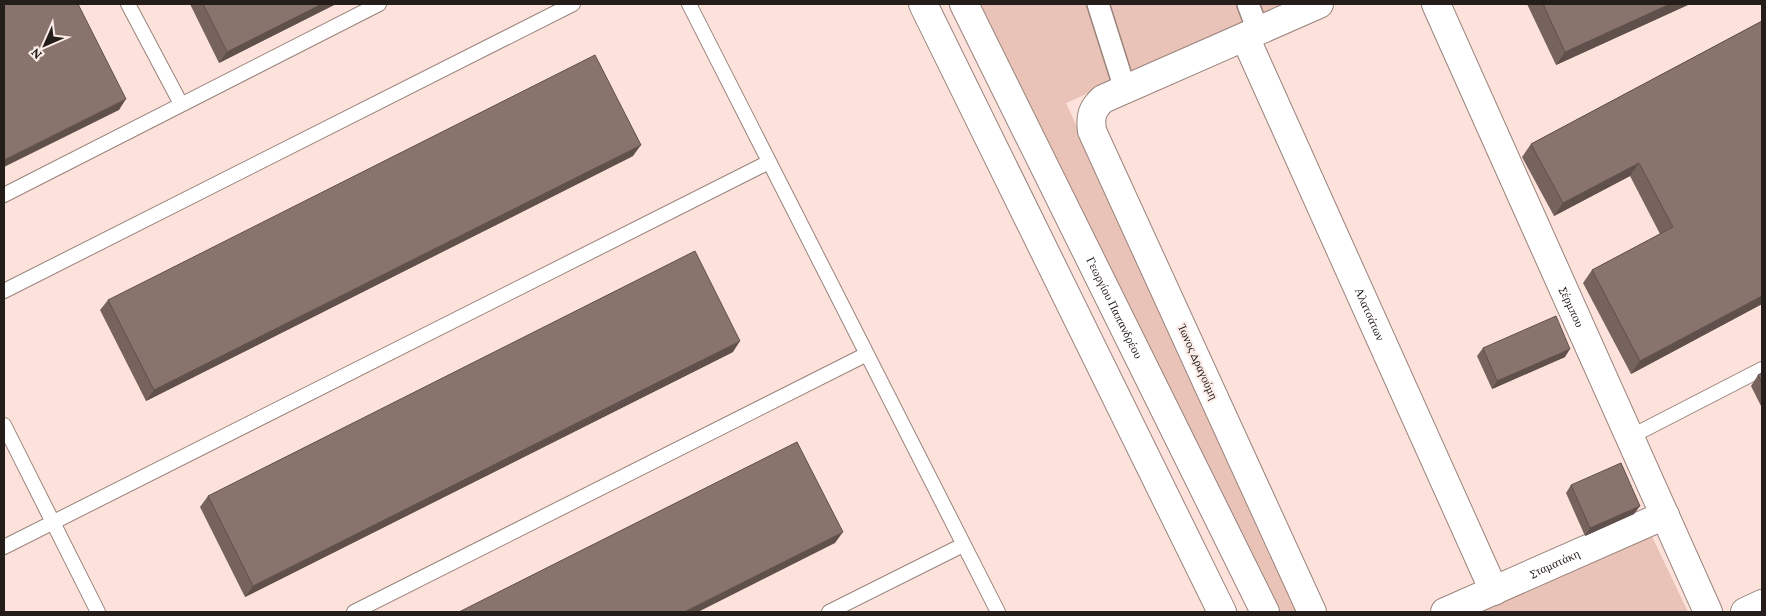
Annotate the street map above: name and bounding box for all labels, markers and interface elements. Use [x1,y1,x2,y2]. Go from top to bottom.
north arrow [20,20,70,70]
text: N [26,45,45,63]
street label: Γεωργίου Παπανδρέου [1083,255,1145,361]
street label: Σέρμπου [1556,285,1587,329]
street label: Αλατσάτων [1352,286,1388,343]
street label: Ίωνος Δραγούμη [1175,321,1221,402]
street label: Σταματάκη [1528,546,1582,581]

